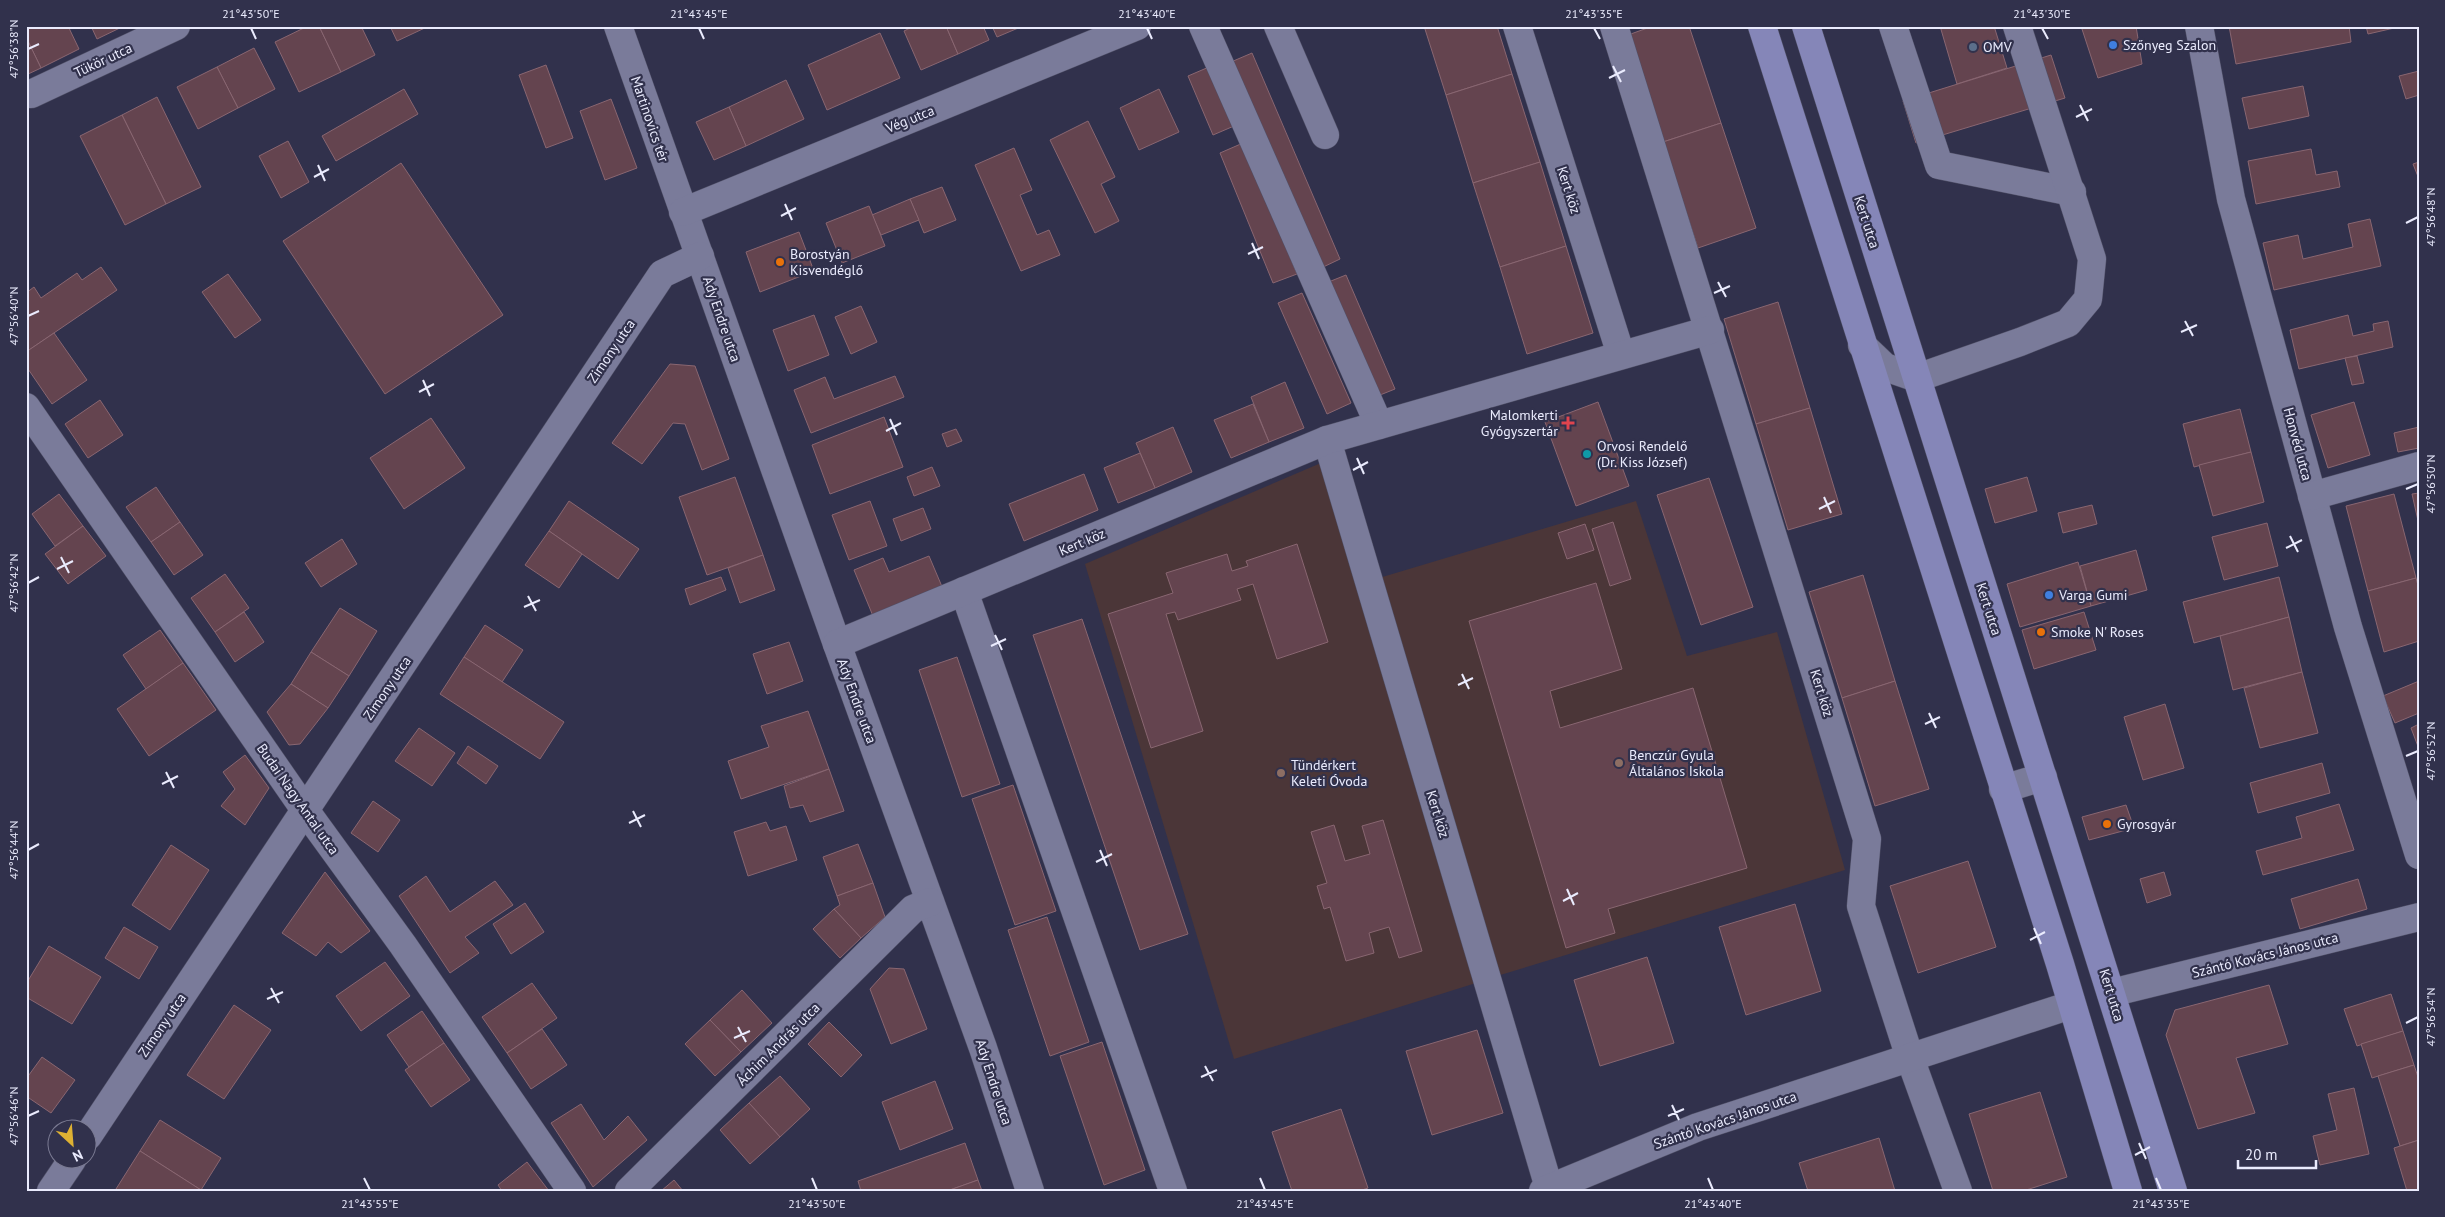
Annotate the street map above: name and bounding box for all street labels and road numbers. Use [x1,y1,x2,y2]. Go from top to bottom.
street label: Tükör utca [71,39,135,81]
street label: Martinovics tér [627,74,673,165]
street label: Vég utca [882,101,937,137]
street label: Kert köz [1553,164,1585,216]
street label: Kert utca [1850,194,1884,251]
street label: Ady Endre utca [699,274,745,364]
street label: Zimony utca [583,316,639,386]
street label: Honvéd utca [2280,405,2316,483]
street label: Kert köz [1056,524,1108,560]
street label: Kert utca [1972,581,2006,638]
street label: Zimony utca [359,653,415,723]
street label: Ady Endre utca [833,656,881,746]
street label: Kert köz [1806,667,1838,719]
street label: Budai Nagy Antal utca [253,740,343,858]
street label: Kert köz [1422,788,1454,840]
street label: Szántó Kovács János utca [2190,928,2340,982]
street label: Kert utca [2095,967,2129,1024]
street label: Zimony utca [134,990,190,1060]
street label: Áchim András utca [733,999,823,1089]
street label: Ady Endre utca [972,1037,1016,1127]
street label: Szántó Kovács János utca [1651,1087,1799,1153]

